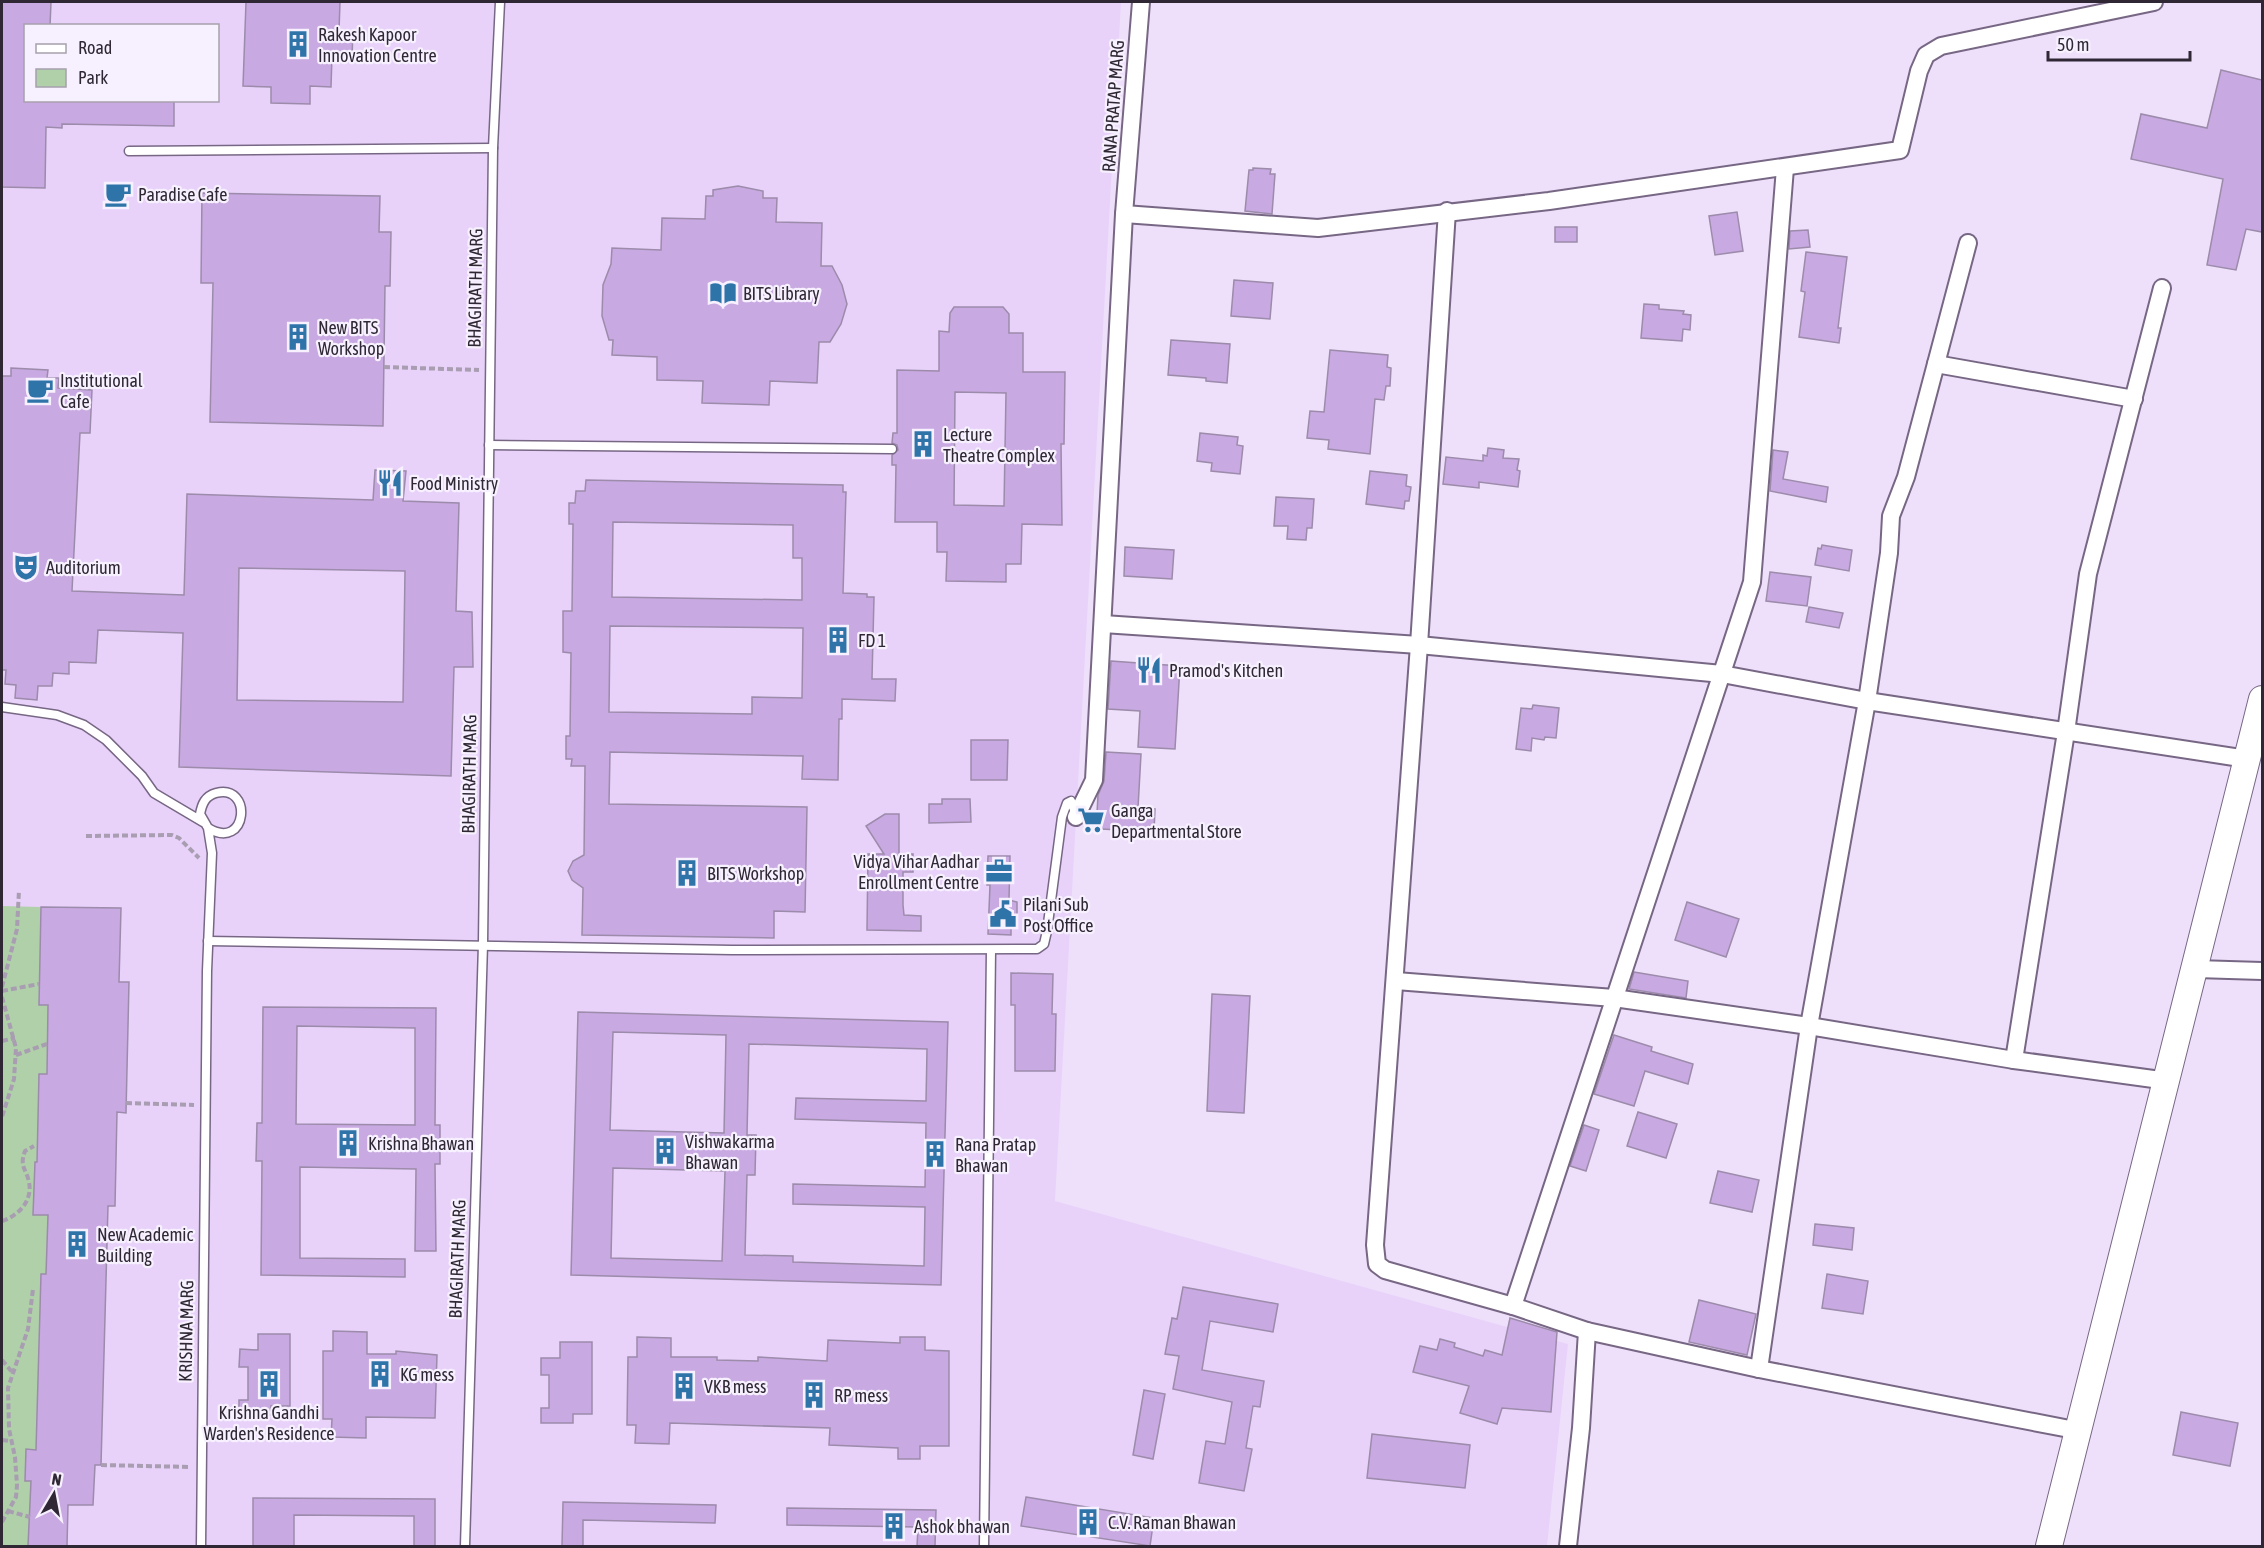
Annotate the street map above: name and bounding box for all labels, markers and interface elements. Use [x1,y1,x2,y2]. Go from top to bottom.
legend [24,24,219,102]
place label: Rakesh Kapoor Innovation Centre [318,24,437,66]
scale bar [2048,24,2190,62]
building icon: Rakesh Kapoor Innovation Centre [283,29,313,59]
text: 50 m [2057,34,2089,55]
text: Road [78,37,112,58]
street label: RANA PRATAP MARG [1098,39,1128,173]
text: Park [78,67,108,88]
cafe icon: Paradise Cafe [103,179,133,209]
place label: Paradise Cafe [138,184,227,205]
street label: BHAGIRATH MARG [463,228,487,348]
library icon: BITS Library [708,278,738,308]
place label: BITS Library [743,283,820,304]
place label: New BITS Workshop [318,317,384,359]
building icon: New BITS Workshop [283,322,313,352]
place label: Institutional Cafe [60,370,143,412]
cafe icon: Institutional Cafe [25,375,55,405]
place label: Lecture Theatre Complex [943,424,1055,466]
building icon: Lecture Theatre Complex [908,429,938,459]
restaurant icon: Food Ministry [375,468,405,498]
place label: Food Ministry [410,473,498,494]
theatre icon: Auditorium [11,552,41,582]
place label: Auditorium [46,557,121,578]
building icon: FD 1 [823,625,853,655]
place label: FD 1 [858,630,886,651]
restaurant icon: Pramod's Kitchen [1134,655,1164,685]
place label: Pramod's Kitchen [1169,660,1283,681]
street label: BHAGIRATH MARG [457,714,481,834]
place label: Ganga Departmental Store [1111,800,1242,842]
supermarket icon: Ganga Departmental Store [1076,805,1106,835]
place label: Vidya Vihar Aadhar Enrollment Centre [853,851,980,893]
office icon: Vidya Vihar Aadhar Enrollment Centre [984,856,1014,886]
building icon: BITS Workshop [672,858,702,888]
place label: BITS Workshop [707,863,804,884]
place label: Pilani Sub Post Office [1023,894,1093,936]
public building icon: Pilani Sub Post Office [988,899,1018,929]
building icon: Krishna Bhawan [333,1128,363,1158]
place label: Vishwakarma Bhawan [685,1131,775,1173]
place label: Krishna Bhawan [368,1133,474,1154]
place label: Rana Pratap Bhawan [955,1134,1036,1176]
building icon: Vishwakarma Bhawan [650,1136,680,1166]
building icon: Rana Pratap Bhawan [920,1139,950,1169]
street label: BHAGIRATH MARG [444,1199,470,1319]
place label: New Academic Building [97,1224,193,1266]
building icon: New Academic Building [62,1229,92,1259]
street label: KRISHNA MARG [175,1280,197,1382]
building icon: KG mess [365,1359,395,1389]
place label: KG mess [400,1364,454,1385]
building icon: Krishna Gandhi Warden's Residence [254,1369,284,1399]
building icon: VKB mess [669,1371,699,1401]
place label: VKB mess [704,1376,766,1397]
building icon: RP mess [799,1380,829,1410]
place label: RP mess [834,1385,888,1406]
place label: Krishna Gandhi Warden's Residence [204,1402,334,1444]
north arrow [24,1464,84,1524]
text: N [50,1470,63,1489]
building icon: C.V. Raman Bhawan [1073,1507,1103,1537]
building icon: Ashok bhawan [879,1511,909,1541]
place label: C.V. Raman Bhawan [1108,1512,1236,1533]
place label: Ashok bhawan [914,1516,1010,1537]

